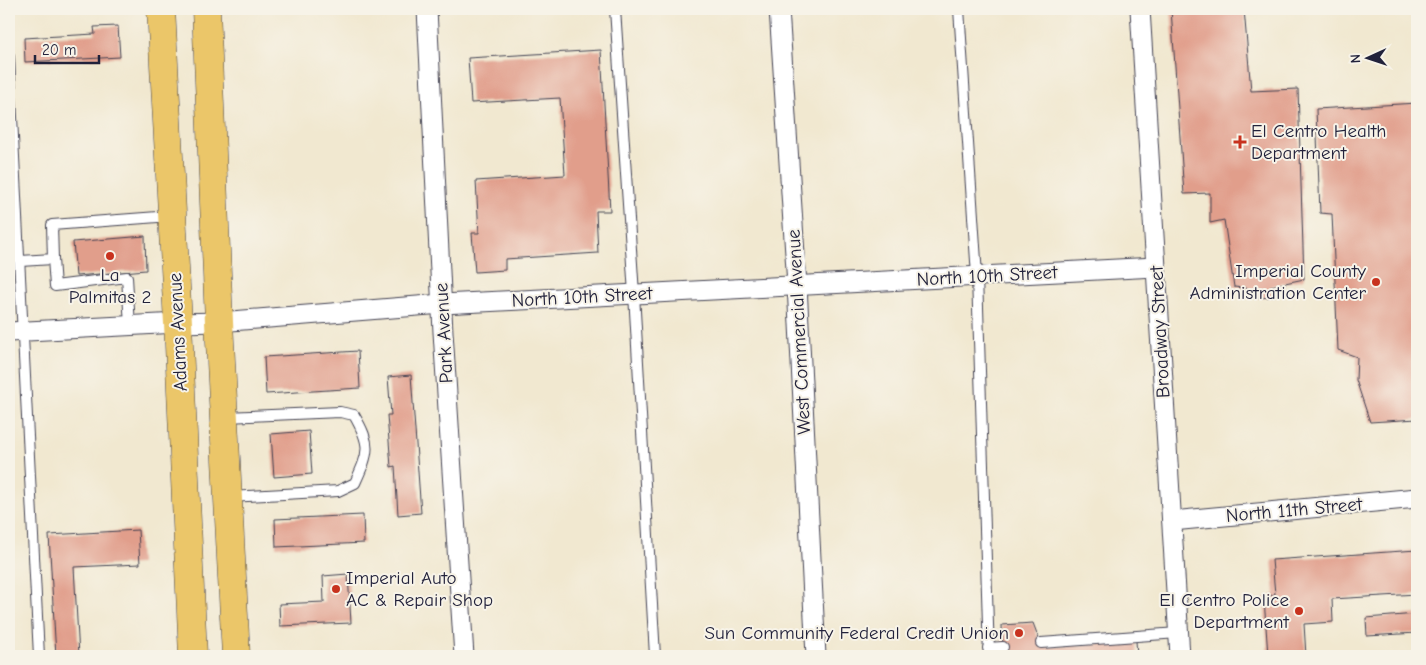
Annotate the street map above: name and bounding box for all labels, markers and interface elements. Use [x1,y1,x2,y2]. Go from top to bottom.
scale bar [35,32,99,64]
north arrow [1344,32,1394,82]
text: 20 m [42,41,76,59]
text: N [1347,54,1364,64]
place label: El Centro Health Department [1251,120,1387,164]
marker: El Centro Health Department [1233,135,1247,149]
street label: West Commercial Avenue [783,229,815,435]
marker: La Palmitas 2 [104,250,116,262]
place label: Imperial County Administration Center [1189,260,1367,304]
street label: North 10th Street [916,261,1058,291]
place label: La Palmitas 2 [69,264,151,308]
street label: Broadway Street [1146,265,1174,399]
street label: Adams Avenue [164,272,192,392]
marker: Imperial County Administration Center [1370,276,1382,288]
street label: Park Avenue [430,282,458,384]
street label: North 10th Street [511,282,653,312]
street label: North 11th Street [1225,493,1364,527]
place label: Imperial Auto AC & Repair Shop [346,567,493,611]
marker: Imperial Auto AC & Repair Shop [330,583,342,595]
place label: El Centro Police Department [1159,589,1290,633]
marker: El Centro Police Department [1293,605,1305,617]
place label: Sun Community Federal Credit Union [704,622,1009,644]
marker: Sun Community Federal Credit Union [1013,627,1025,639]

